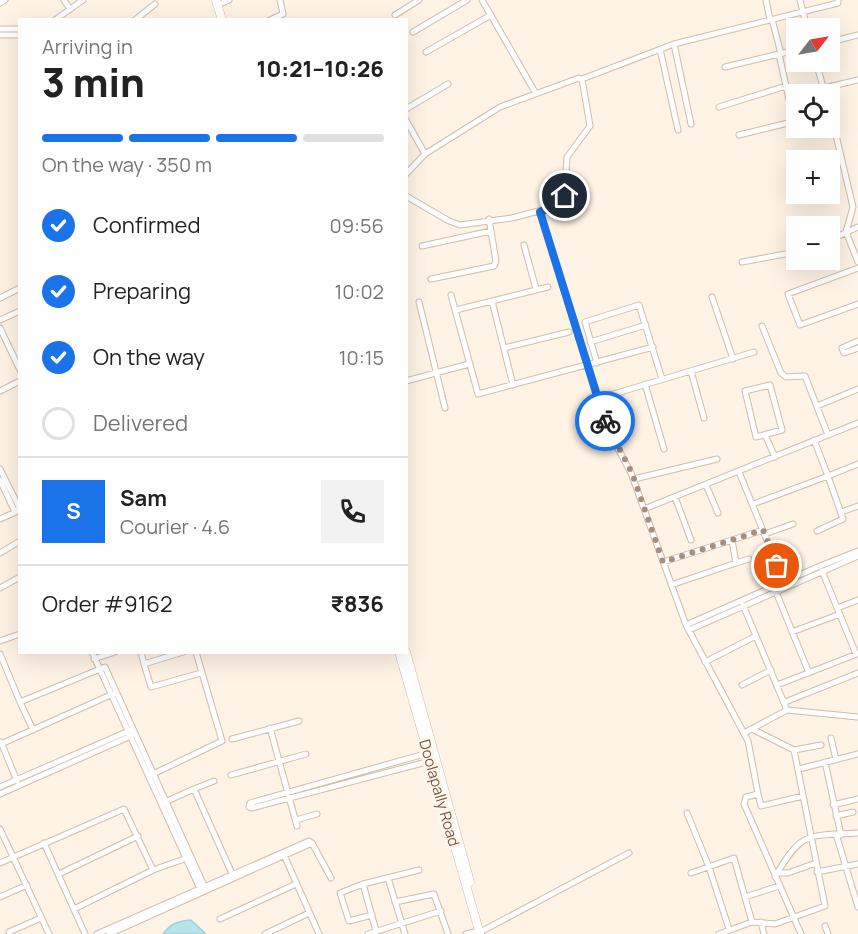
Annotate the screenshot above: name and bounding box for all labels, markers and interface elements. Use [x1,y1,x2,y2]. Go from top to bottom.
north arrow [786,18,840,72]
map controls [786,18,840,270]
text: Arriving in [42,33,133,60]
text: 10:21–10:26 [257,54,384,84]
text: 3 min [42,55,145,109]
button: locate [786,84,840,138]
button: + [786,150,840,204]
text: On the way · 350 m [42,151,212,178]
pin [539,170,590,221]
icon: home [548,179,581,212]
icon: check [42,209,75,242]
text: Confirmed [93,210,201,240]
text: 09:56 [329,212,384,239]
button: − [786,216,840,270]
icon: check [42,275,75,308]
text: Preparing [93,276,191,306]
text: 10:02 [334,278,384,305]
icon: check [42,341,75,374]
text: On the way [93,342,205,372]
text: 10:15 [339,344,384,371]
courier [575,391,635,451]
icon: bike [589,405,622,438]
text: Delivered [93,408,188,438]
button: phone [321,480,384,543]
text: Sam [120,483,167,513]
text: S [66,496,81,526]
text: Courier · 4.6 [120,513,230,540]
pin [751,540,802,591]
icon: bag [760,549,793,582]
text: Order #9162 [42,589,173,619]
text: ₹836 [330,589,384,619]
street label: Doolapally Road [414,737,465,849]

